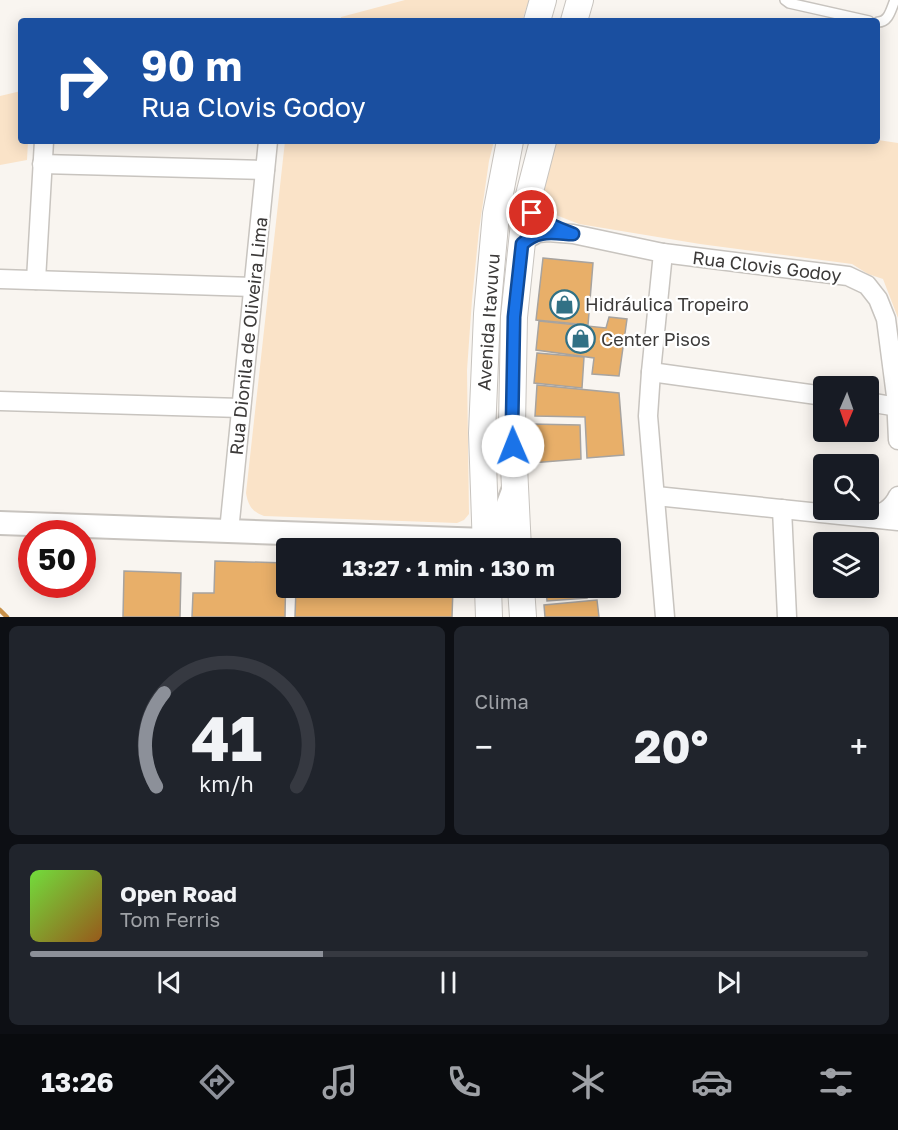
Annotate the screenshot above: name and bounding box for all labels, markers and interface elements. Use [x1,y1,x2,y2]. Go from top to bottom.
text: 90 m [141,40,242,90]
icon: right [42,42,120,120]
text: Rua Clovis Godoy [141,91,366,123]
pin [506,187,557,238]
icon: arrive [515,196,548,229]
street label: Rua Dionila de Oliveira Lima [225,216,271,456]
street label: Rua Clovis Godoy [691,246,843,286]
street label: Avenida Itavuvu [472,253,504,391]
shop icon: Hidráulica Tropeiro [548,288,580,320]
place label: Hidráulica Tropeiro [585,293,749,315]
shop icon: Center Pisos [564,323,596,355]
place label: Center Pisos [601,328,710,350]
north arrow [813,376,879,442]
map controls [813,376,879,598]
position arrow [481,414,545,478]
button: search [813,454,879,520]
speed limit sign: 50 [18,520,96,598]
button: layers [813,532,879,598]
text: 13:27 · 1 min · 130 m [342,554,555,581]
text: Clima [475,689,529,713]
text: 41 [191,700,262,775]
text: 20° [634,719,708,773]
text: − [475,727,493,766]
text: + [850,727,868,766]
text: km/h [199,772,254,798]
text: Open Road [120,880,237,907]
text: Tom Ferris [120,907,220,931]
icon: previous [153,966,186,999]
icon: pause [432,966,465,999]
icon: next [712,966,745,999]
icon: directions [196,1061,238,1103]
icon: music [319,1061,361,1103]
icon: phone [443,1061,485,1103]
icon: climate [567,1061,609,1103]
icon: car [691,1061,733,1103]
icon: filters [815,1061,857,1103]
text: 13:26 [41,1066,114,1098]

